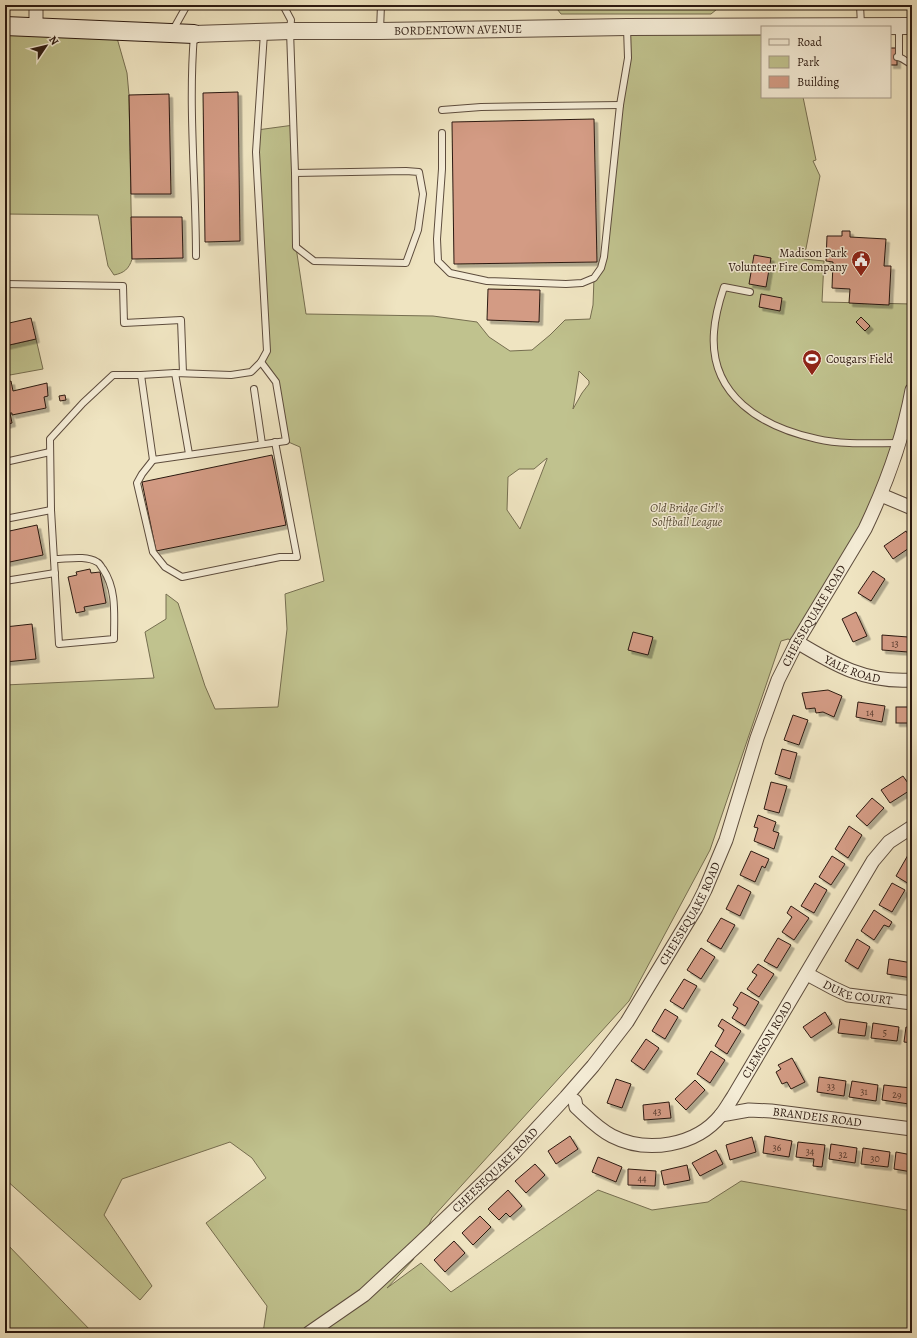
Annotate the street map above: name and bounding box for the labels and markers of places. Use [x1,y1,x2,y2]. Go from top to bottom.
place label: Madison Park Volunteer Fire Company [728,245,848,275]
public building icon: Madison Park Volunteer Fire Company [850,249,872,277]
sports icon: Cougars Field [801,348,823,376]
place label: Cougars Field [826,351,894,367]

